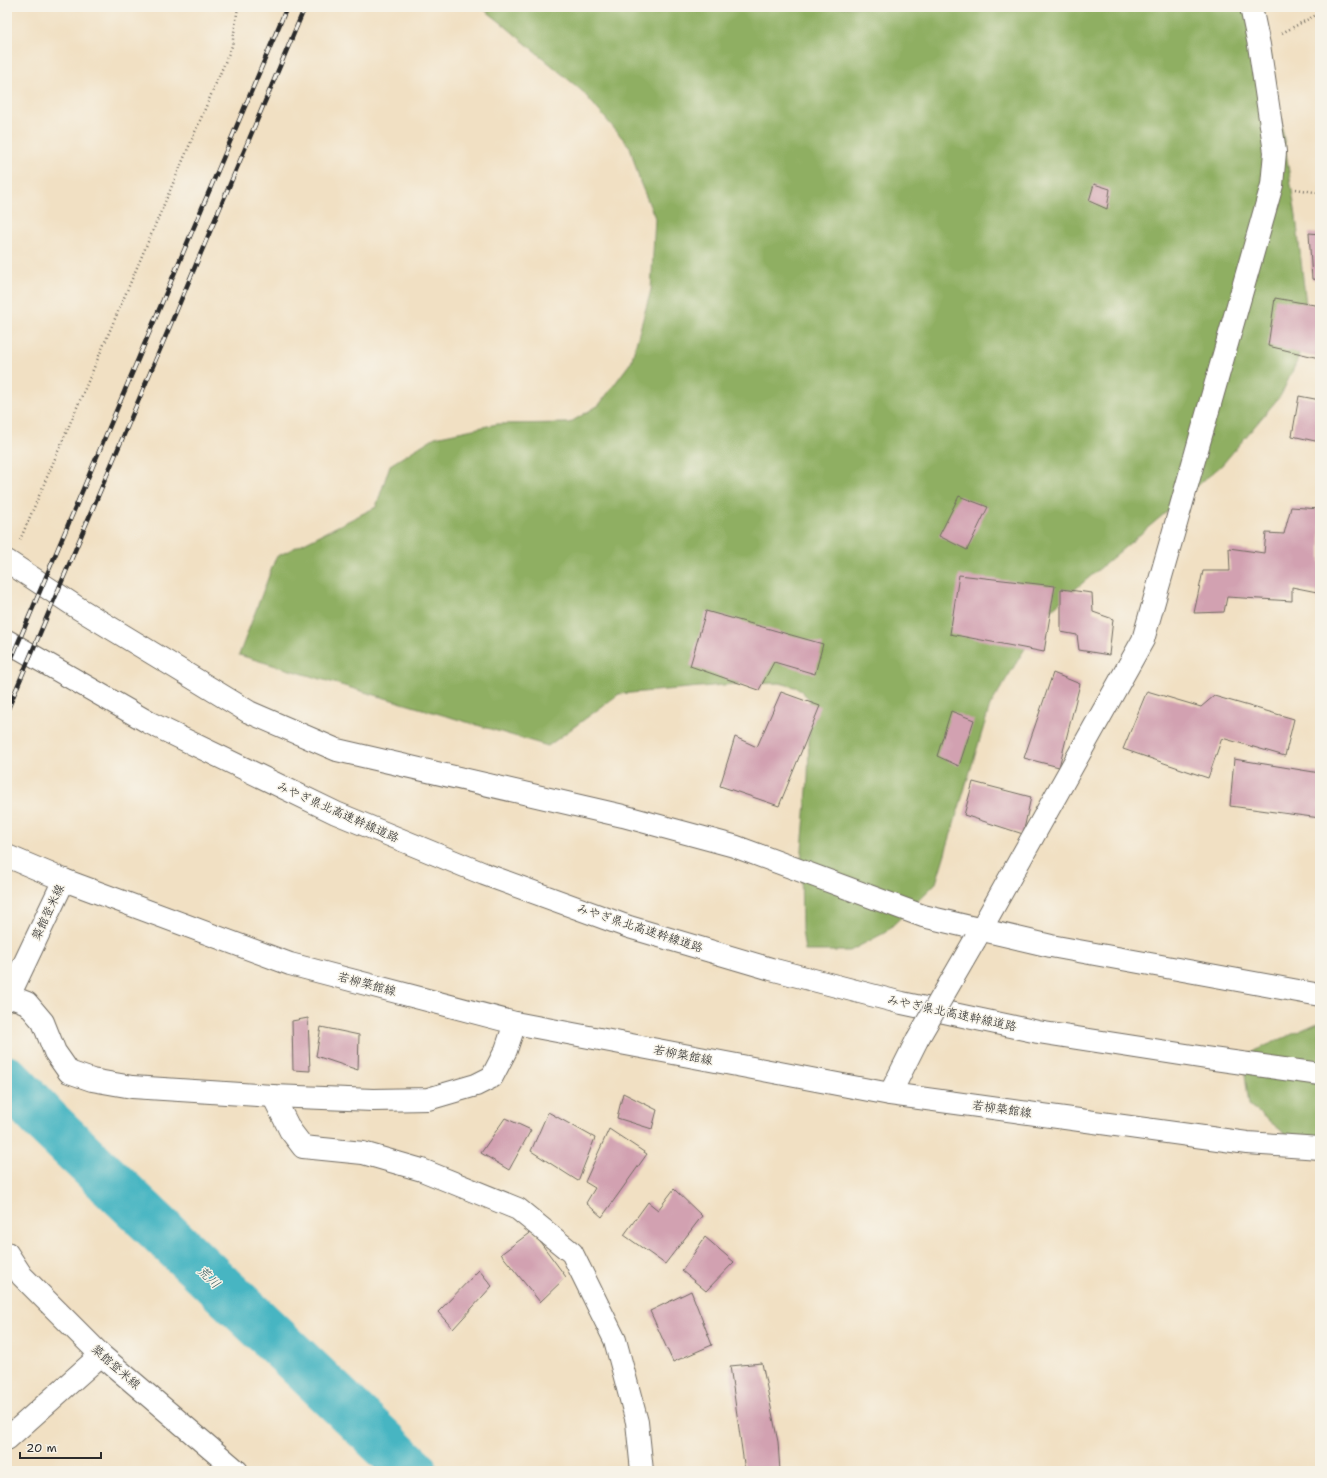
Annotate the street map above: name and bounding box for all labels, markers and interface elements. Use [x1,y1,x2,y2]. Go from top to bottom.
street label: みやぎ県北高速幹線道路 [274,778,402,846]
street label: 築館登米線 [28,881,68,943]
street label: みやぎ県北高速幹線道路 [575,900,705,956]
street label: 若柳築館線 [336,969,398,999]
street label: みやぎ県北高速幹線道路 [886,991,1018,1035]
street label: 若柳築館線 [652,1041,714,1069]
street label: 若柳築館線 [971,1097,1033,1121]
water label: 荒川 [194,1262,224,1292]
street label: 築館登米線 [88,1341,144,1393]
scale bar [20,1434,101,1460]
text: 20 m [26,1440,57,1456]

